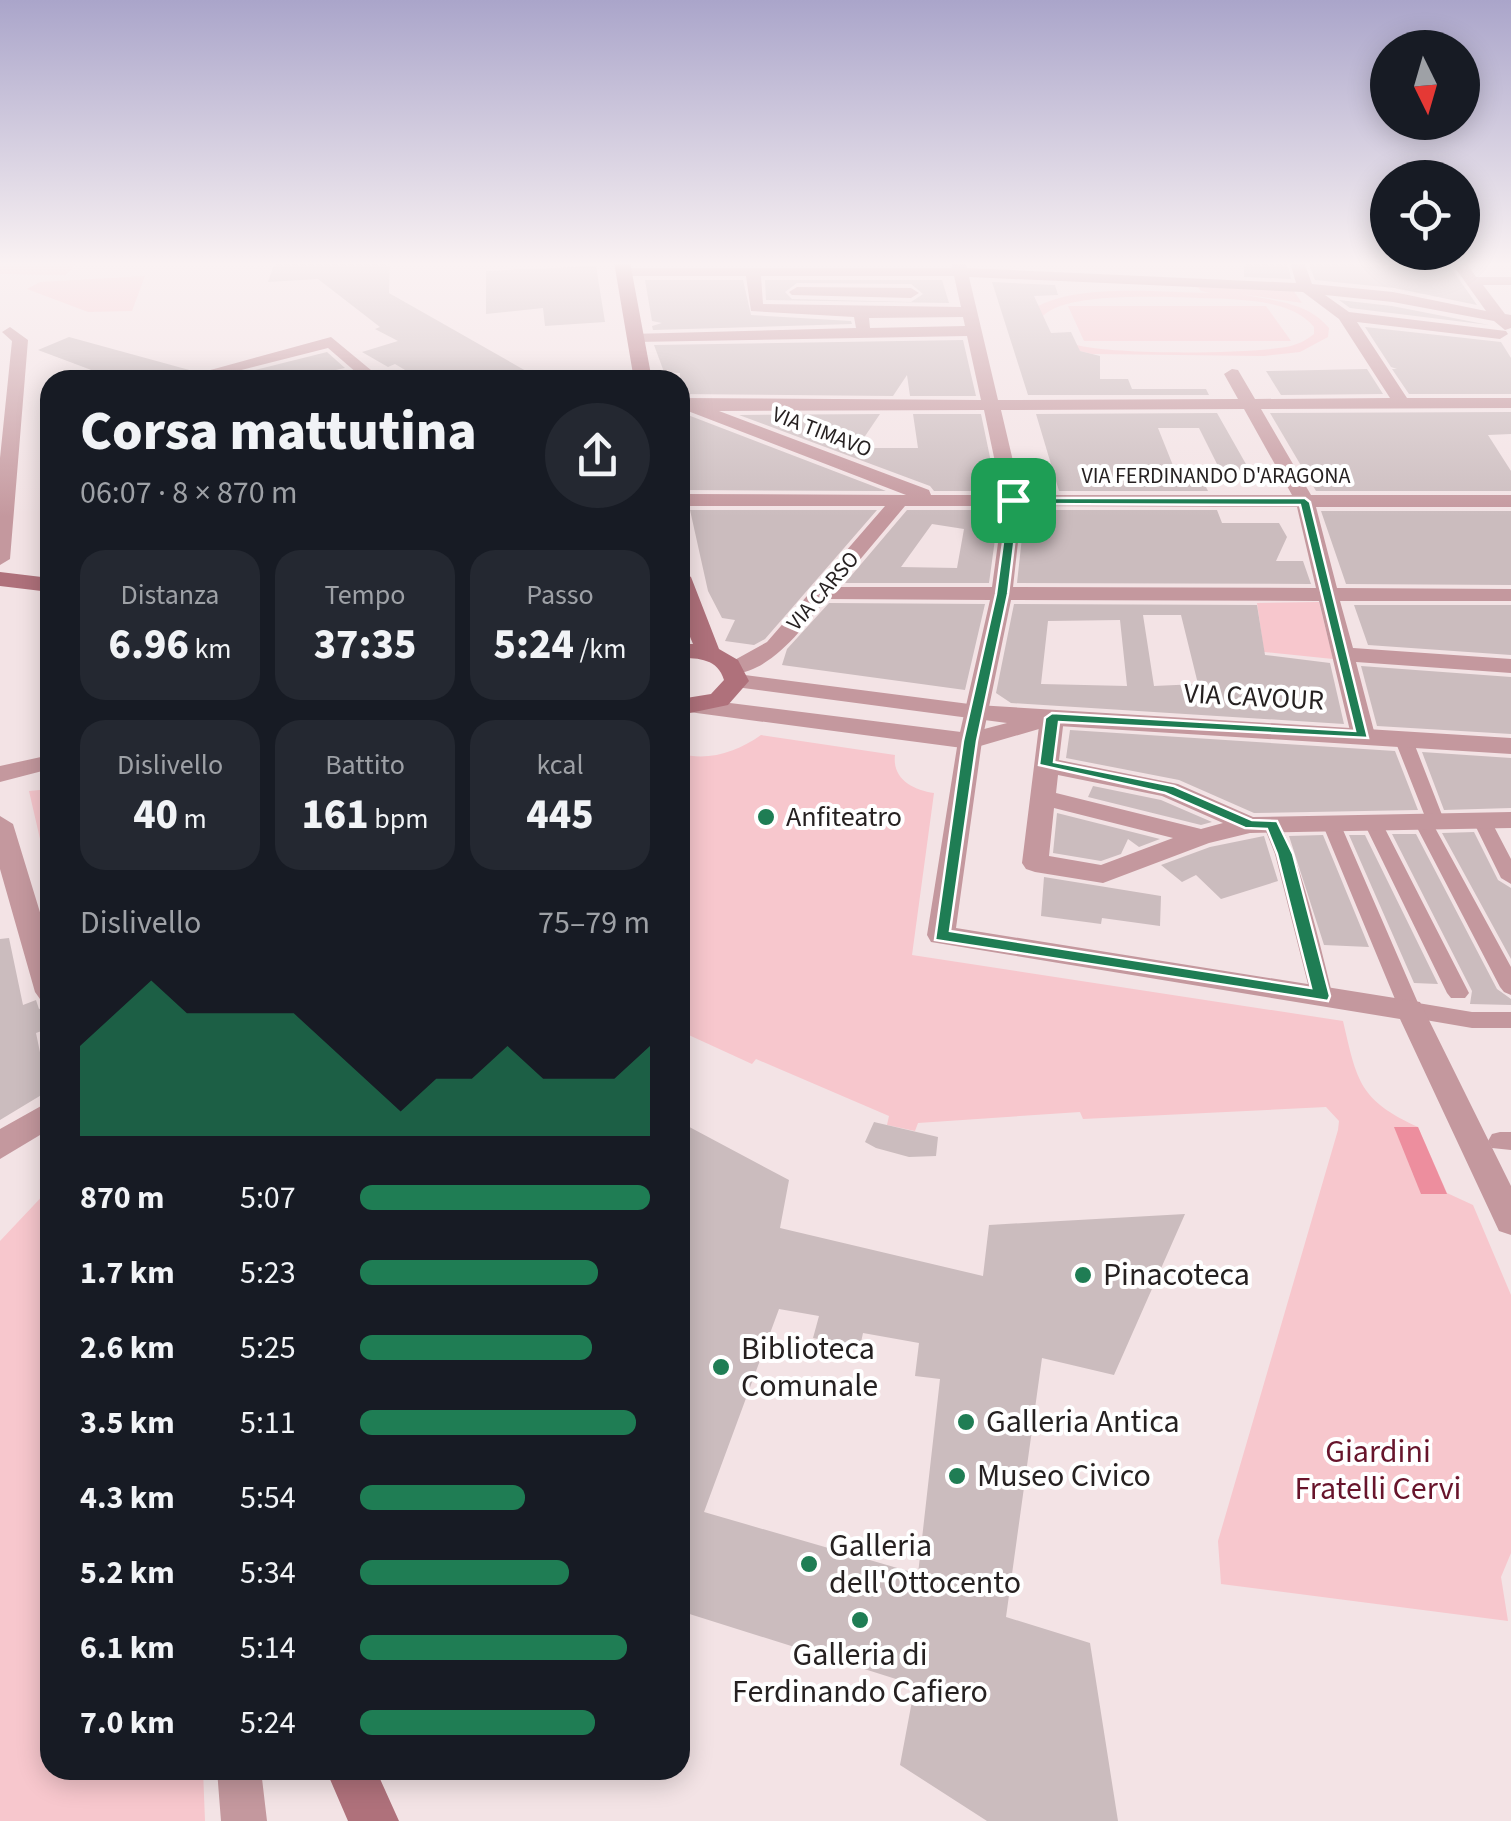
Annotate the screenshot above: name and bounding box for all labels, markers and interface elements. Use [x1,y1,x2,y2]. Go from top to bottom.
north arrow [1370,30,1480,140]
map controls [1370,30,1480,270]
button: locate [1370,160,1480,270]
text: Corsa mattutina [80,393,477,471]
street label: VIA TIMAVO [768,398,876,466]
button: share [545,403,650,508]
pin [971,458,1056,543]
street label: VIA FERDINANDO D'ARAGONA [1082,460,1351,492]
text: 06:07 · 8 × 870 m [80,470,298,516]
icon: arrive [986,473,1041,528]
street label: VIA CARSO [779,544,867,638]
text: Distanza [121,575,219,615]
text: Tempo [325,575,405,615]
text: Passo [526,575,594,615]
text: 6.96 [109,615,189,675]
text: 37:35 [314,615,416,675]
text: 5:24 [494,615,574,675]
text: km [189,629,232,669]
text: /km [574,629,626,669]
street label: VIA CAVOUR [1183,673,1325,721]
text: Dislivello [117,745,223,785]
text: Battito [325,745,405,785]
text: kcal [536,745,584,785]
text: 40 [133,785,178,845]
text: 161 [301,785,369,845]
text: 445 [526,785,594,845]
place label: Anfiteatro [786,797,902,837]
text: m [178,799,207,839]
text: bpm [369,799,429,839]
marker: Anfiteatro [755,806,777,828]
text: Dislivello [80,900,201,946]
text: 75–79 m [538,900,650,946]
text: 870 m [80,1175,165,1221]
text: 5:07 [240,1175,296,1221]
text: 1.7 km [80,1250,175,1296]
text: 5:23 [240,1250,296,1296]
place label: Pinacoteca [1103,1252,1250,1298]
marker: Pinacoteca [1072,1264,1094,1286]
text: 2.6 km [80,1325,175,1371]
text: 5:25 [240,1325,296,1371]
place label: Biblioteca Comunale [741,1326,878,1409]
marker: Biblioteca Comunale [710,1356,732,1378]
place label: Galleria Antica [986,1399,1180,1445]
text: 3.5 km [80,1400,175,1446]
text: 5:11 [240,1400,296,1446]
marker: Galleria Antica [955,1411,977,1433]
park label: Giardini Fratelli Cervi [1295,1429,1461,1512]
place label: Museo Civico [977,1453,1151,1499]
marker: Museo Civico [946,1465,968,1487]
text: 4.3 km [80,1475,175,1521]
text: 5:54 [240,1475,296,1521]
place label: Galleria dell'Ottocento [829,1523,1021,1606]
text: 5.2 km [80,1550,175,1596]
text: 5:34 [240,1550,296,1596]
marker: Galleria dell'Ottocento [798,1553,820,1575]
marker: Galleria di Ferdinando Cafiero [849,1609,871,1631]
text: 6.1 km [80,1625,175,1671]
text: 5:14 [240,1625,296,1671]
place label: Galleria di Ferdinando Cafiero [732,1632,988,1715]
text: 7.0 km [80,1700,175,1746]
text: 5:24 [240,1700,296,1746]

